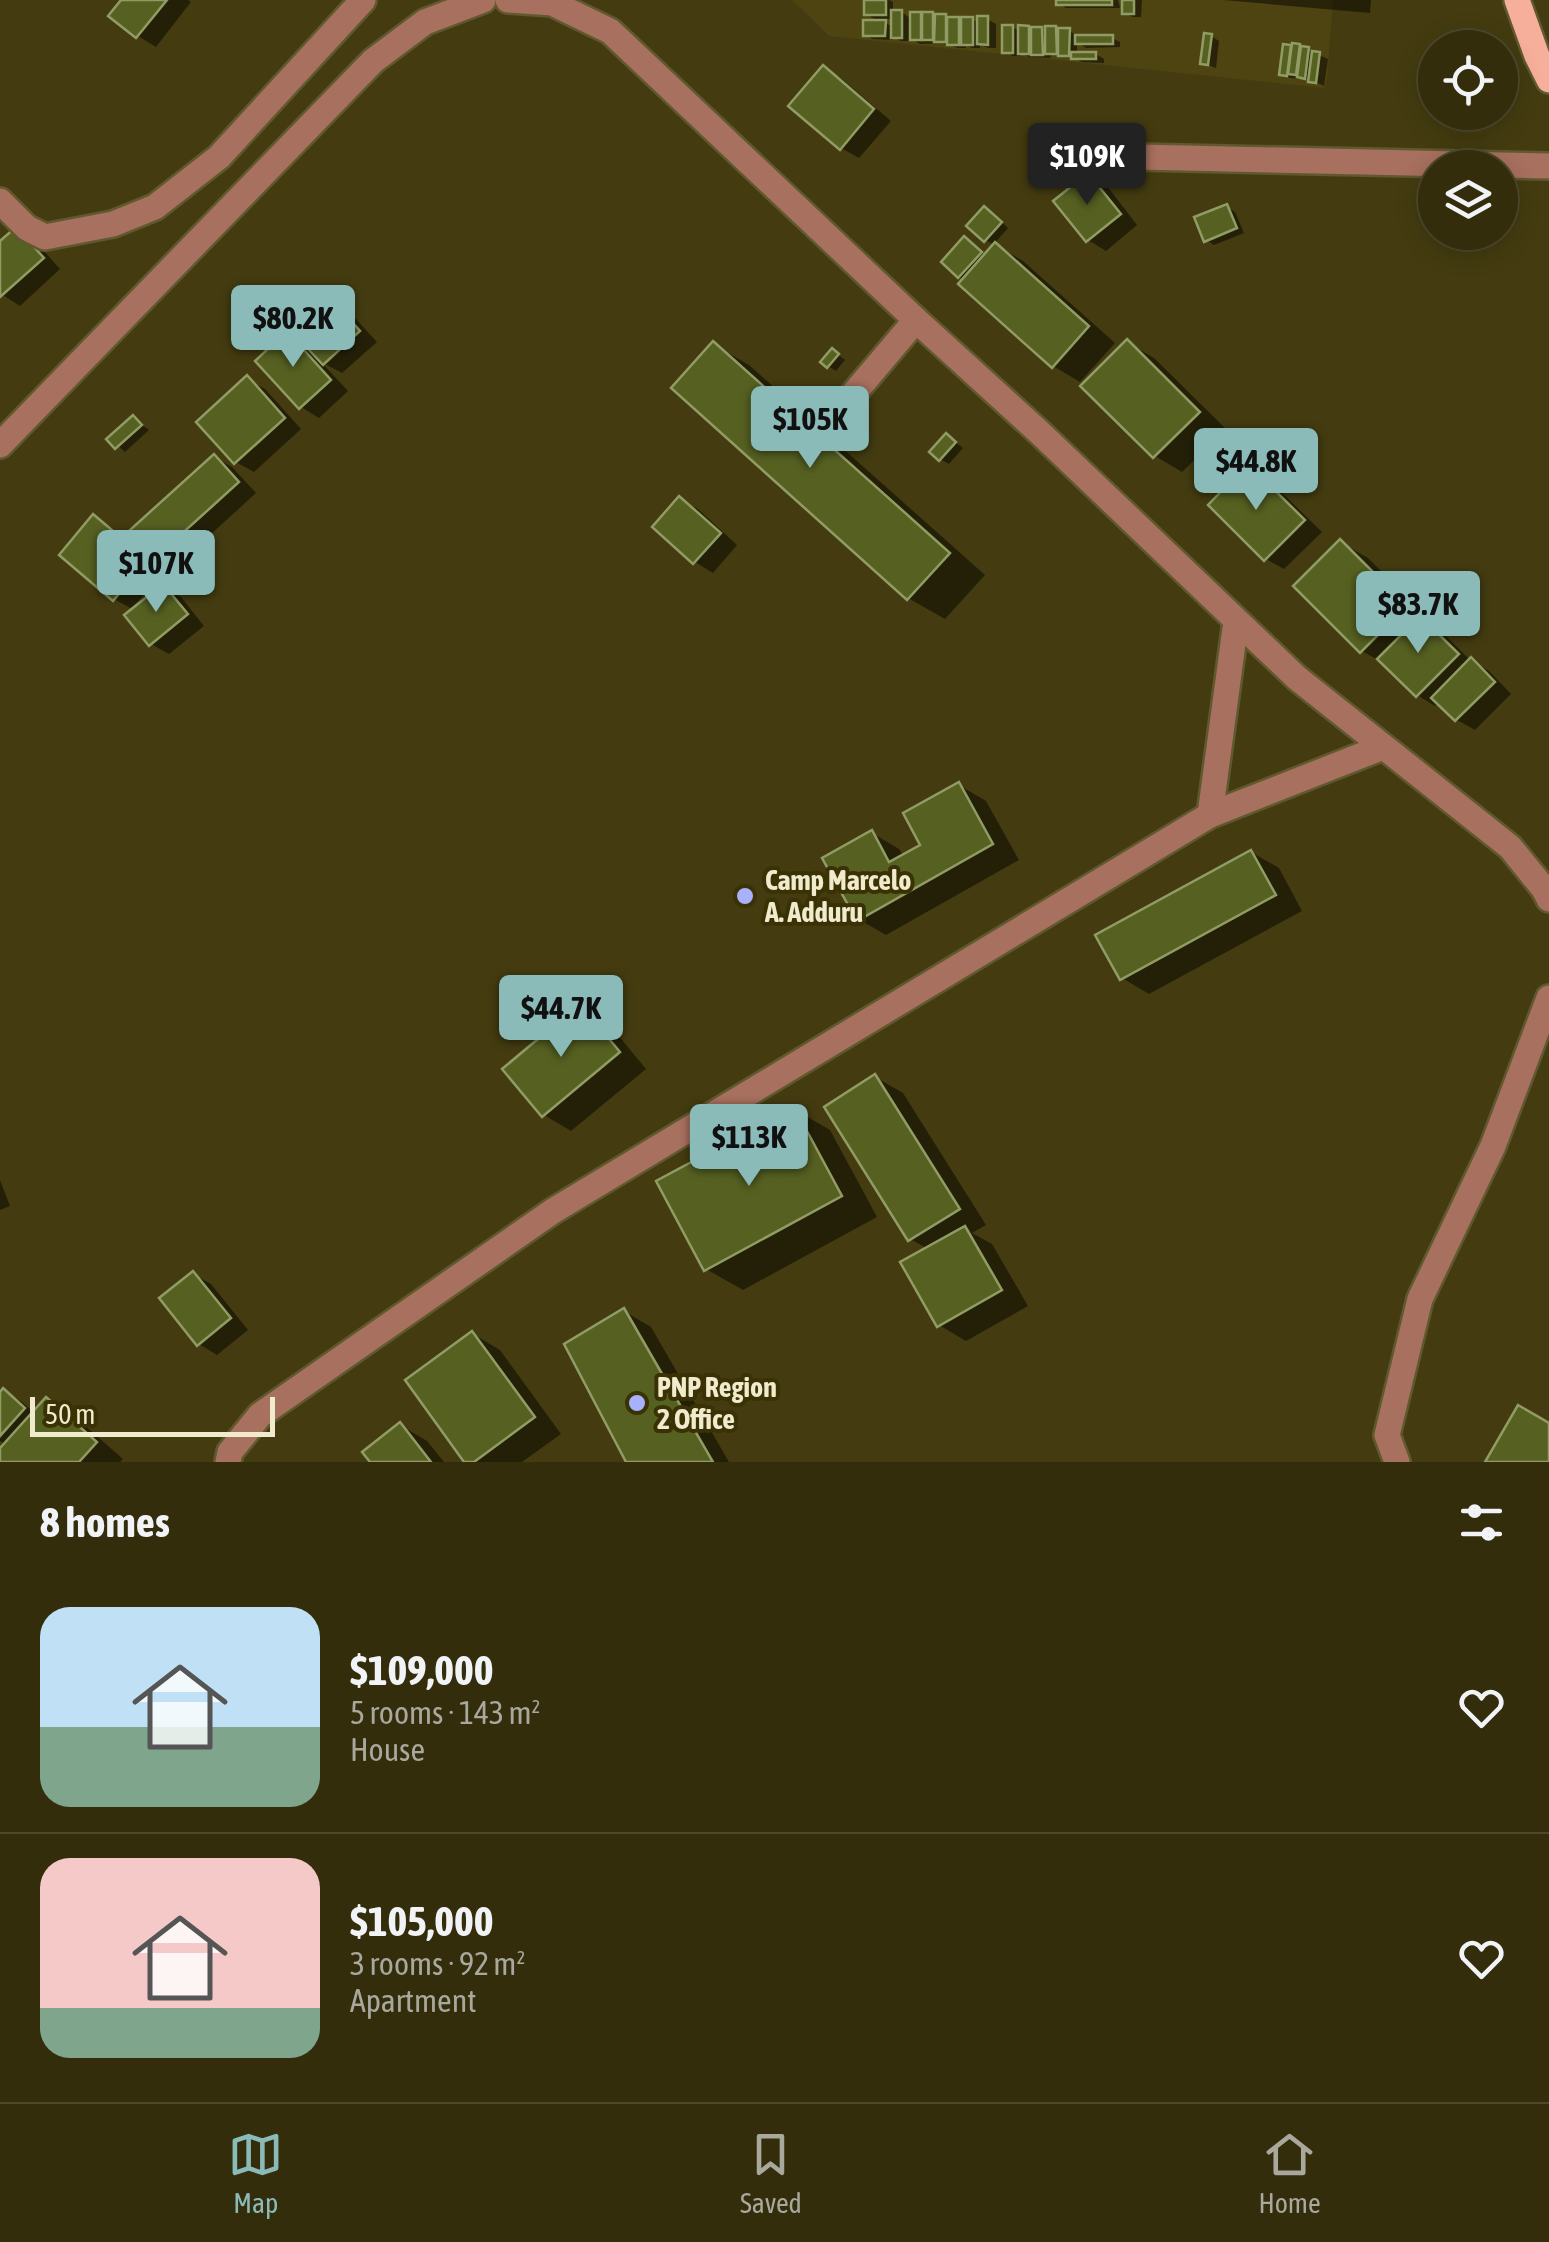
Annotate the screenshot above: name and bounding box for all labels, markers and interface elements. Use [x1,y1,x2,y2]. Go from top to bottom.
map controls [1418,30,1518,250]
button: locate [1418,30,1518,130]
pin: $109K [1017,123,1157,208]
text: $109K [1050,137,1124,174]
button: layers [1418,150,1518,250]
pin: $80.2K [212,285,374,370]
text: $80.2K [253,299,333,336]
pin: $105K [740,386,880,471]
text: $105K [773,400,847,437]
pin: $44.8K [1175,428,1337,513]
text: $44.8K [1216,442,1296,479]
pin: $107K [86,530,226,615]
text: $107K [119,544,193,581]
pin: $83.7K [1337,571,1499,656]
text: $83.7K [1378,585,1458,622]
place label: Camp Marcelo A. Adduru [764,864,911,928]
marker: Camp Marcelo A. Adduru [734,885,756,907]
pin: $44.7K [480,975,642,1060]
text: $44.7K [521,989,601,1026]
pin: $113K [679,1104,819,1189]
text: $113K [712,1118,786,1155]
place label: PNP Region 2 Office [657,1371,777,1435]
scale bar [30,1392,275,1436]
marker: PNP Region 2 Office [626,1392,648,1414]
text: 50 m [45,1398,95,1430]
icon: filters [1454,1495,1509,1550]
text: 8 homes [40,1498,170,1546]
text: $109,000 [350,1646,494,1694]
icon: home [120,1647,240,1767]
icon: heart [1454,1680,1509,1735]
text: 5 rooms · 143 m² [350,1694,540,1731]
text: House [350,1731,425,1768]
text: $105,000 [350,1897,494,1945]
icon: home [120,1898,240,2018]
icon: heart [1454,1931,1509,1986]
text: 3 rooms · 92 m² [350,1945,525,1982]
text: Apartment [350,1982,476,2019]
tab: Map [228,2127,283,2219]
tab: Saved [740,2127,802,2219]
tab: Home [1258,2127,1321,2219]

